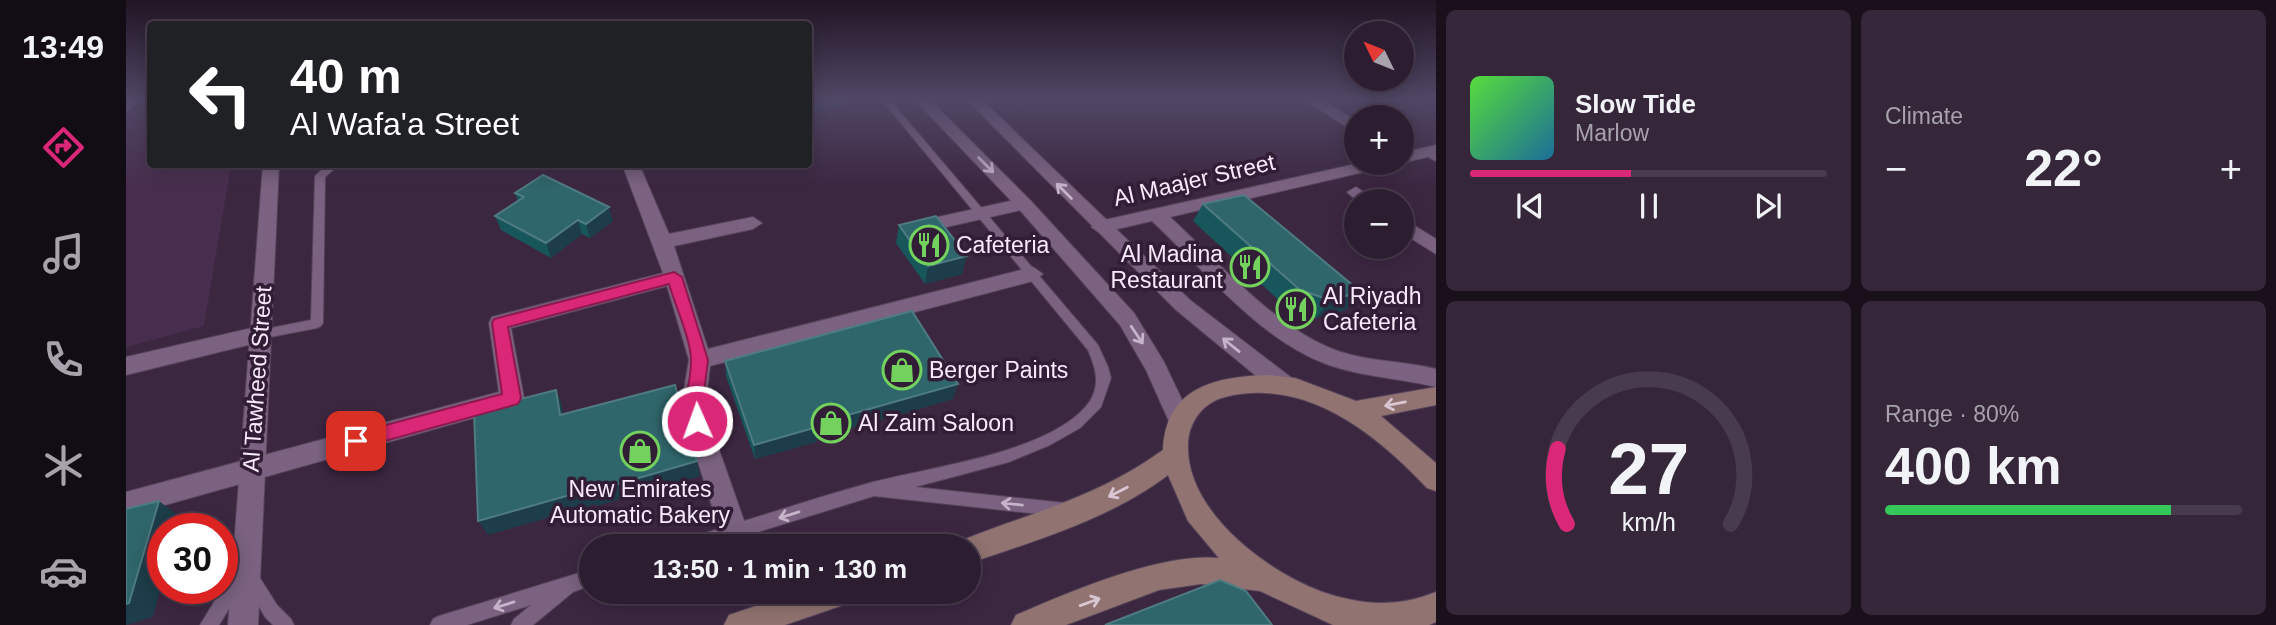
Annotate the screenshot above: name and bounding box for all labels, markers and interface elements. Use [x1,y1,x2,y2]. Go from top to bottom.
north arrow [1344,21,1414,91]
map controls [1344,21,1414,259]
text: 13:49 [22,29,104,65]
icon: left [175,49,266,140]
text: 40 m [290,49,402,103]
text: Slow Tide [1575,89,1696,119]
text: Climate [1885,103,1963,129]
button: + [1344,105,1414,175]
text: Al Wafa'a Street [290,106,519,142]
text: Marlow [1575,120,1649,146]
icon: directions [39,123,88,172]
text: 22° [2024,139,2103,197]
text: − [1885,148,1907,190]
text: + [2220,148,2242,190]
street label: Al Maajer Street [1111,149,1278,211]
one-way arrow [977,156,994,173]
one-way arrow [1056,182,1073,199]
icon: previous [1511,187,1549,225]
icon: pause [1630,187,1668,225]
icon: next [1749,187,1787,225]
button: − [1344,189,1414,259]
restaurant icon: Cafeteria [908,224,950,266]
icon: music [39,229,88,278]
place label: Cafeteria [956,232,1050,258]
place label: Al Madina Restaurant [1110,241,1224,293]
restaurant icon: Al Madina Restaurant [1229,246,1271,288]
place label: Al Riyadh Cafeteria [1323,283,1421,335]
street label: Al Tawheed Street [238,285,277,473]
restaurant icon: Al Riyadh Cafeteria [1275,288,1317,330]
one-way arrow [1130,324,1144,344]
icon: phone [39,335,88,384]
one-way arrow [1222,337,1240,353]
shop icon: Berger Paints [881,349,923,391]
place label: Berger Paints [929,357,1068,383]
position arrow [660,384,734,458]
one-way arrow [1384,398,1407,412]
text: Range · 80% [1885,401,2019,427]
shop icon: Al Zaim Saloon [810,402,852,444]
place label: Al Zaim Saloon [858,410,1014,436]
pin [326,411,386,471]
icon: arrive [337,422,375,460]
text: 27 [1608,428,1689,509]
shop icon: New Emirates Automatic Bakery [619,430,661,472]
text: 400 km [1885,437,2061,495]
icon: climate [39,441,88,490]
place label: New Emirates Automatic Bakery [550,476,731,528]
one-way arrow [1108,486,1129,499]
one-way arrow [1001,497,1024,510]
text: km/h [1621,508,1676,536]
one-way arrow [778,509,800,522]
speed limit sign: 30 [147,513,238,604]
icon: car [39,547,88,596]
text: 13:50 · 1 min · 130 m [653,554,907,584]
one-way arrow [1078,594,1100,607]
one-way arrow [493,599,515,612]

